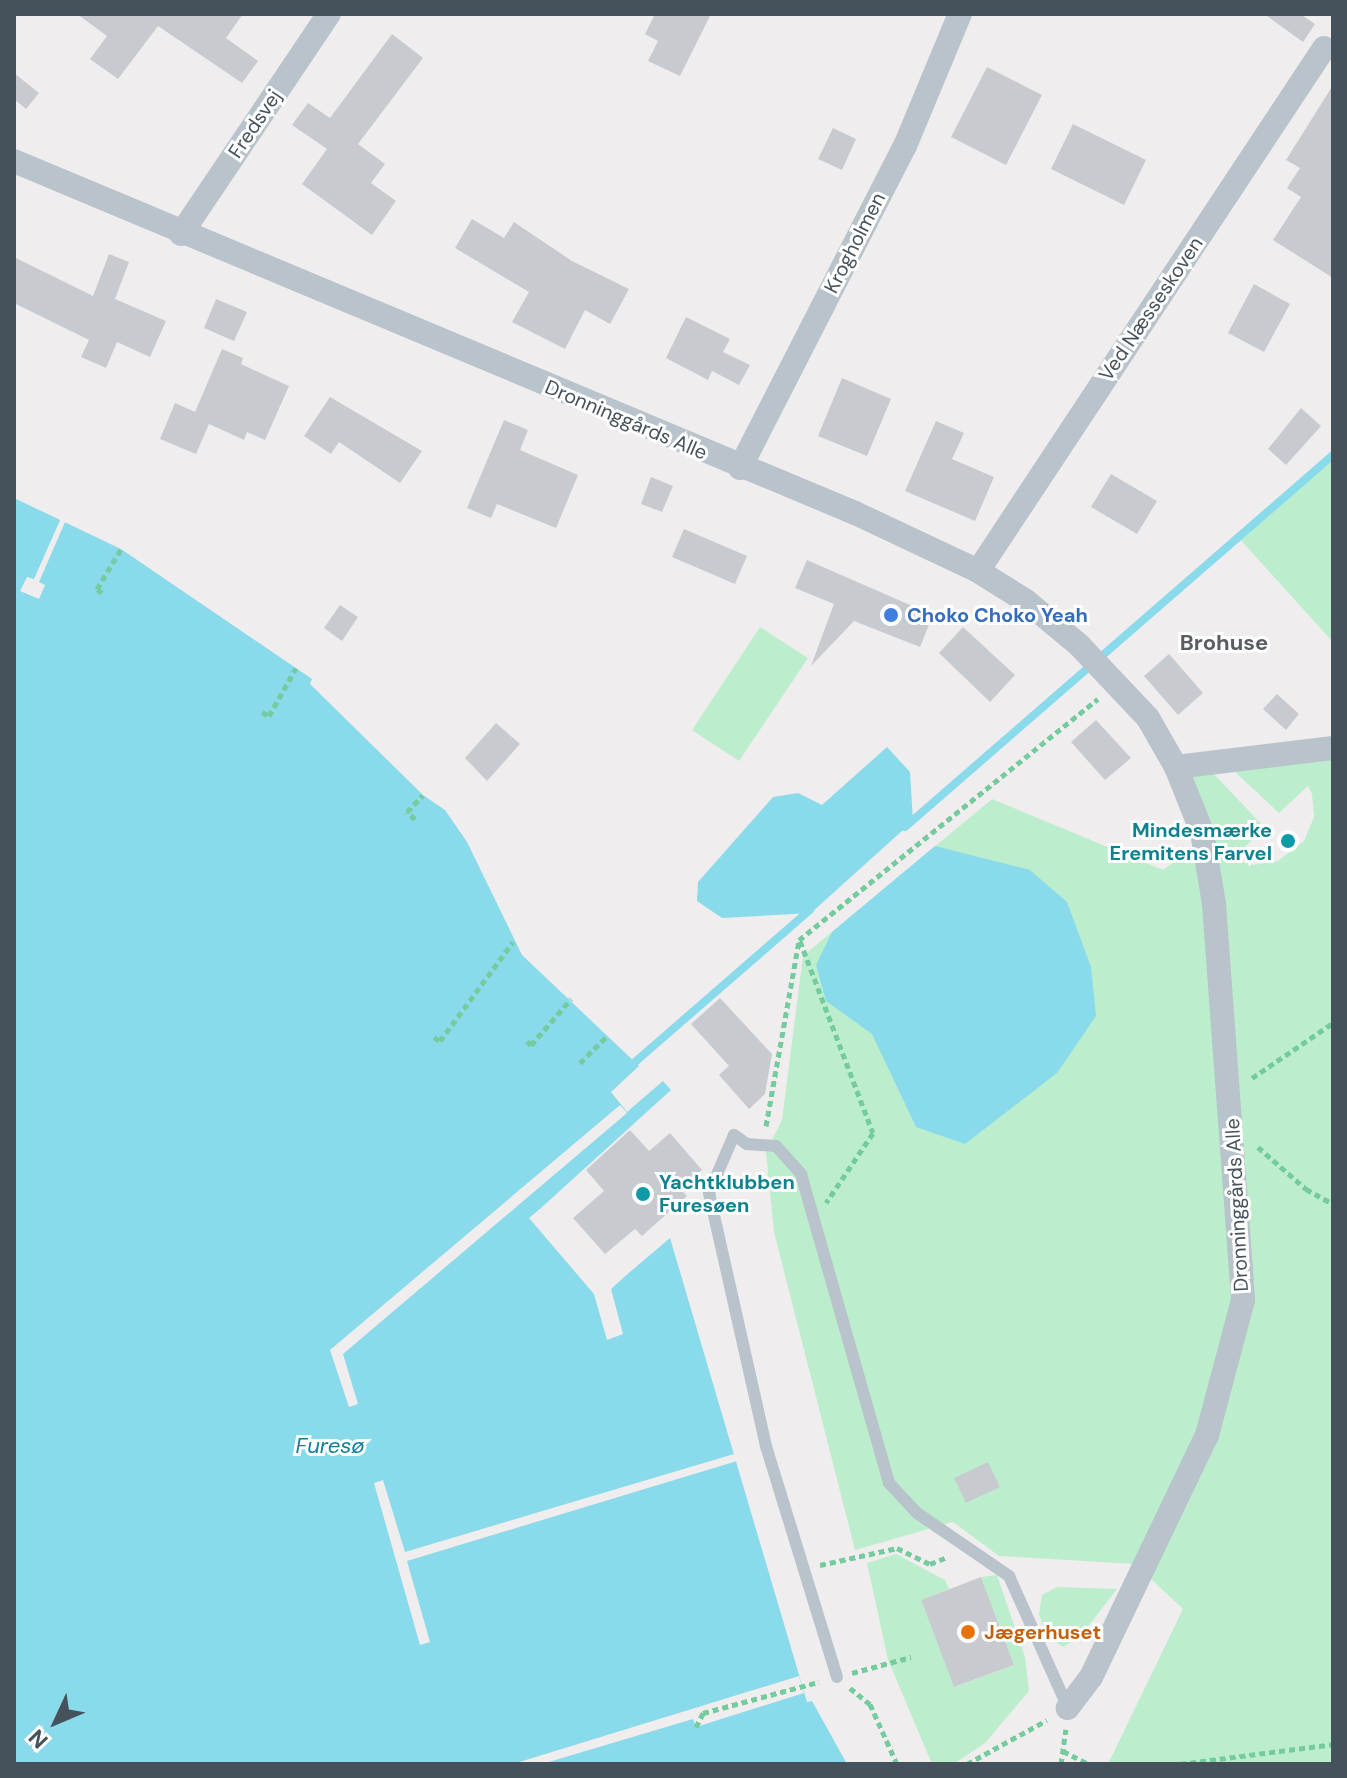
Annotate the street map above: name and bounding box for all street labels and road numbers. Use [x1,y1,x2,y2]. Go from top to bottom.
street label: Fredsvej [223,85,287,163]
street label: Krogholmen [819,189,891,297]
street label: Ved Næsseskoven [1094,232,1208,386]
street label: Dronninggårds Alle [541,375,711,465]
street label: Dronninggårds Alle [1220,1118,1254,1292]

